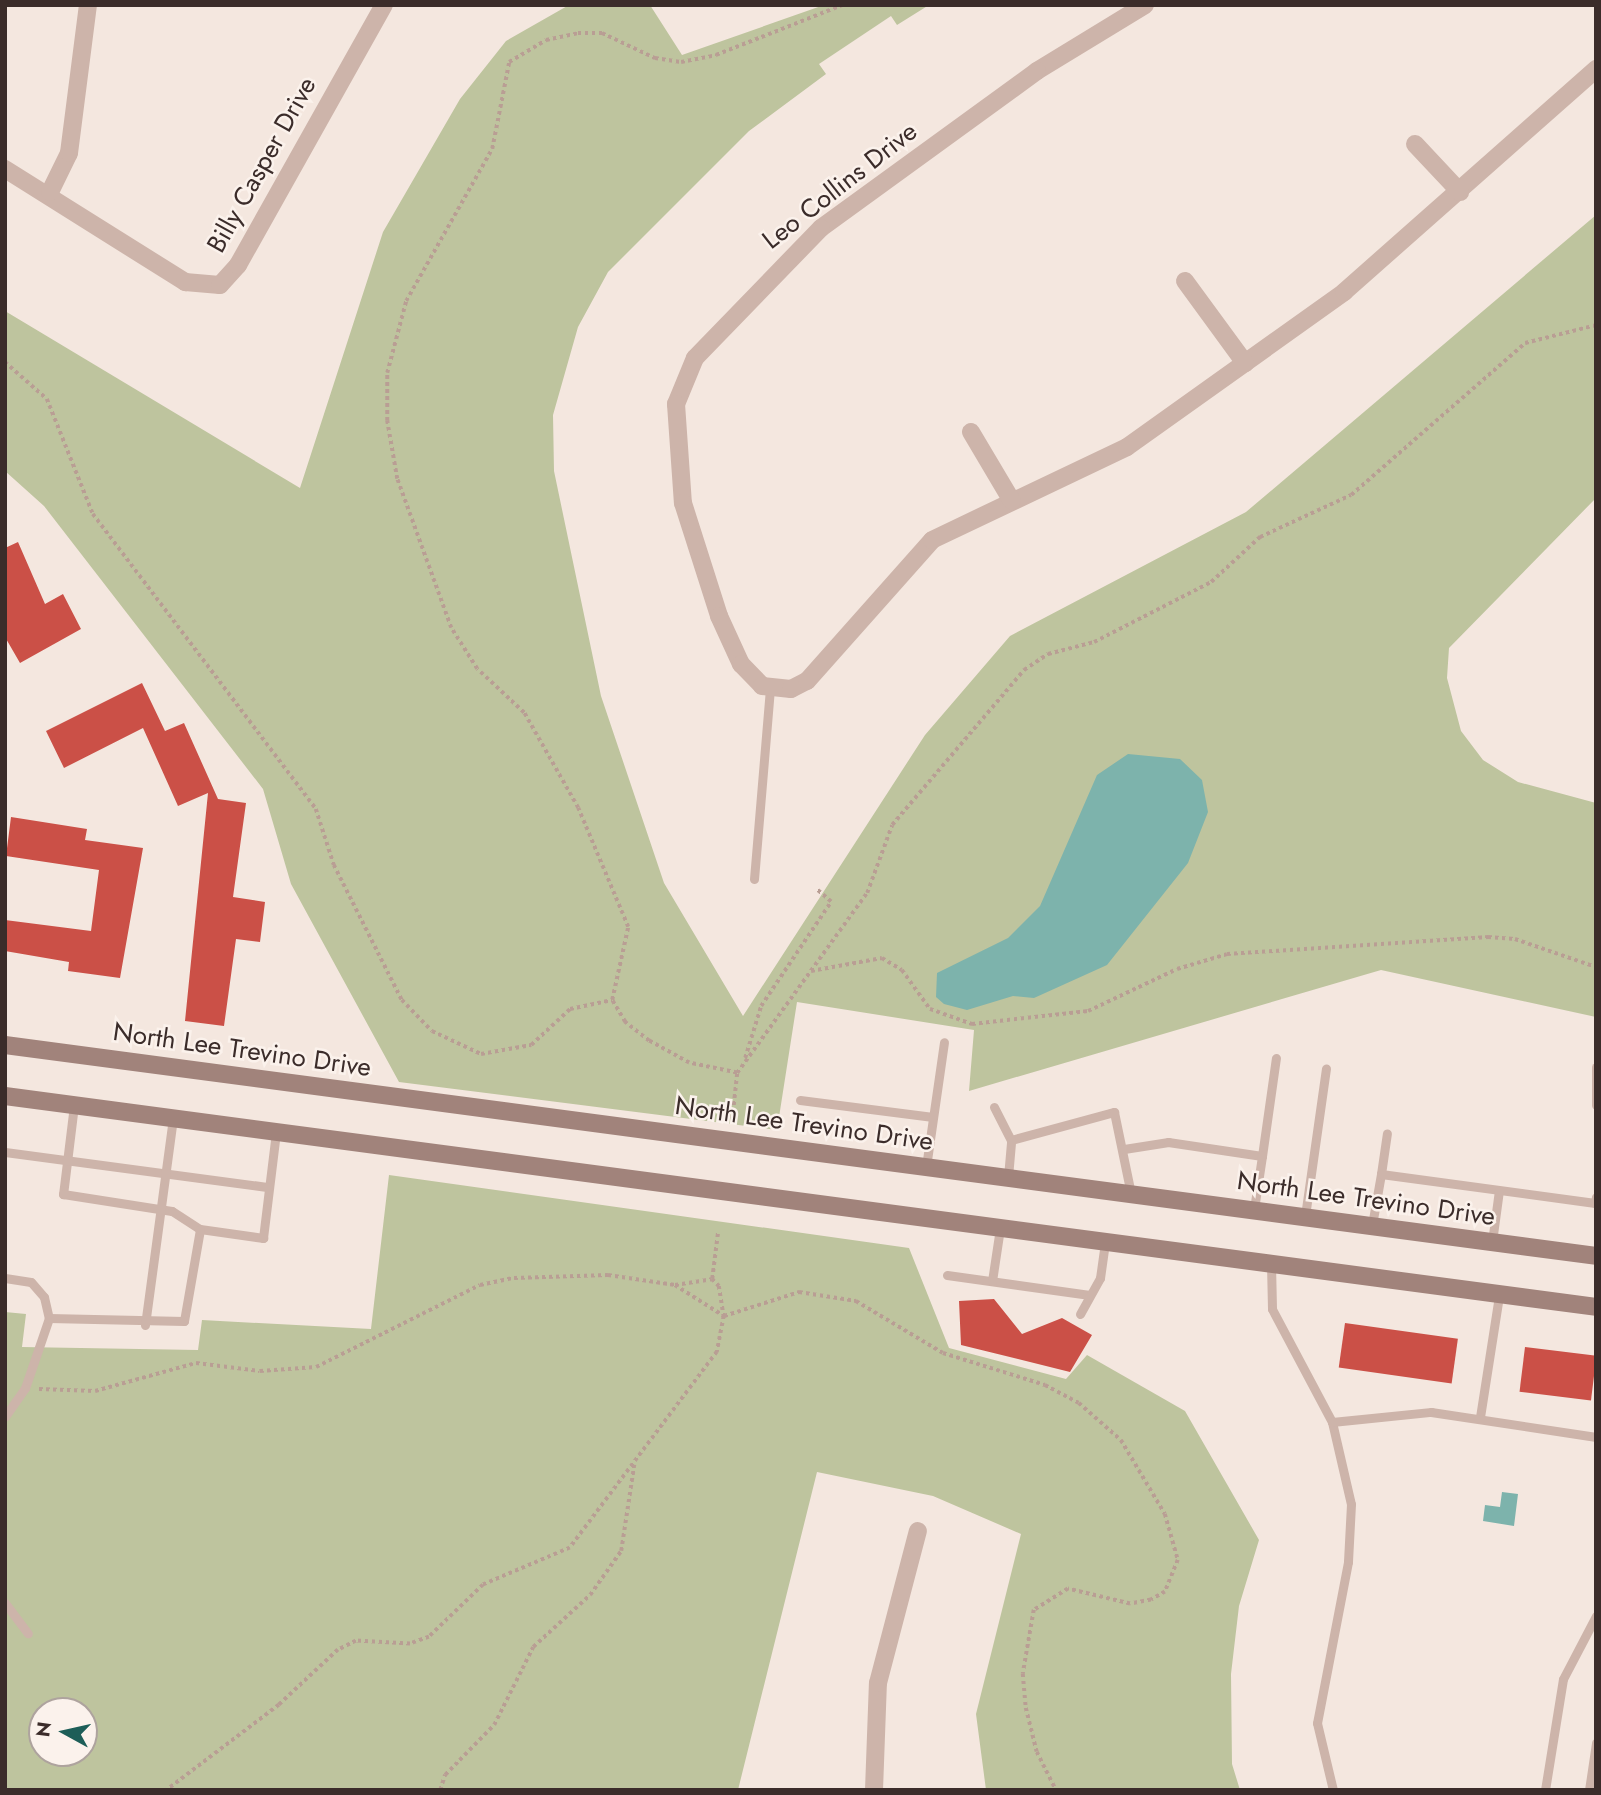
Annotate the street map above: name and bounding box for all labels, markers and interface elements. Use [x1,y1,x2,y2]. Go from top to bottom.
street label: Billy Casper Drive [201,72,323,258]
street label: Leo Collins Drive [757,116,923,256]
street label: North Lee Trevino Drive [111,1016,373,1084]
street label: North Lee Trevino Drive [673,1090,935,1158]
street label: North Lee Trevino Drive [1235,1165,1497,1233]
north arrow [28,1697,98,1767]
text: N [29,1720,58,1739]

